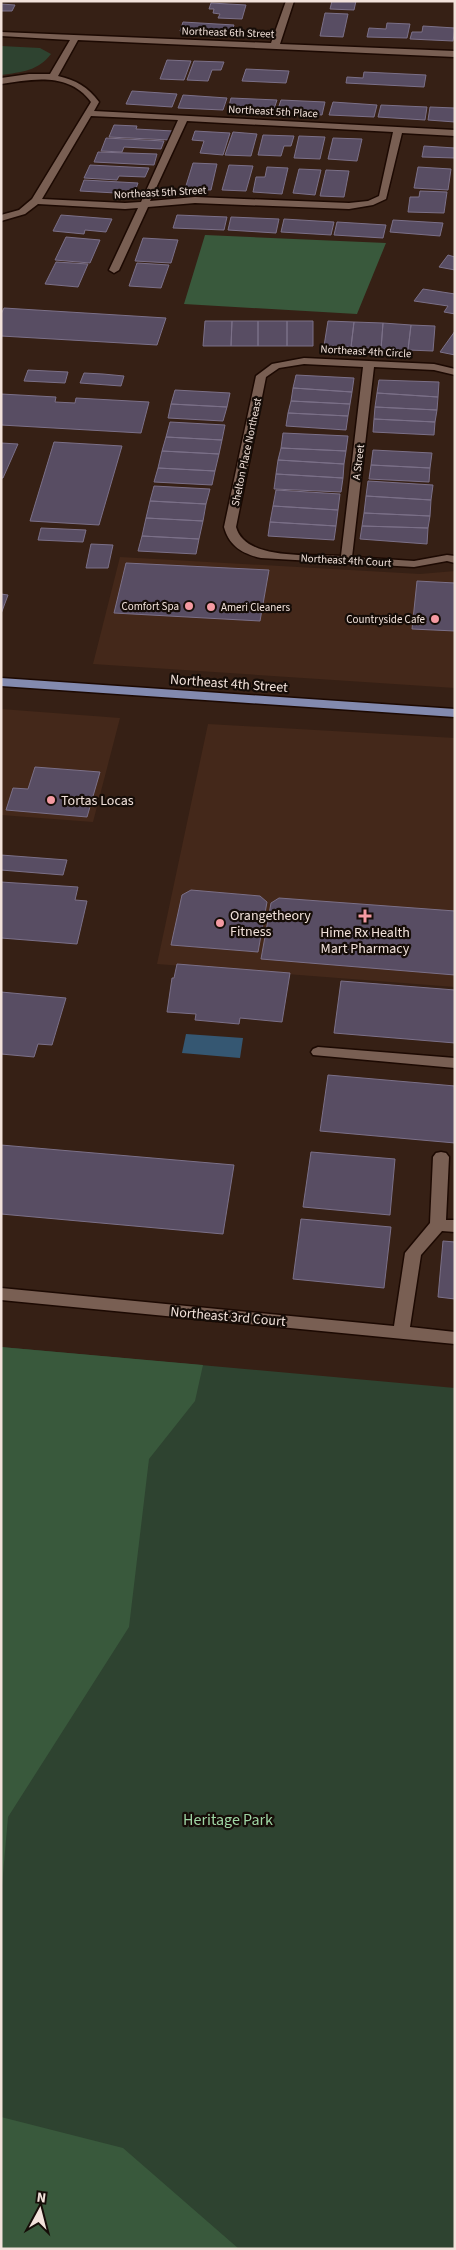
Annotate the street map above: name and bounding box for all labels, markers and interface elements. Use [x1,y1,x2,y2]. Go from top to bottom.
street label: Northeast 6th Street [181,23,275,42]
street label: Northeast 5th Place [228,102,319,121]
street label: Northeast 5th Street [113,183,207,202]
street label: Northeast 4th Circle [320,342,412,361]
street label: Shelton Place Northeast [228,396,265,508]
street label: A Street [349,443,368,481]
street label: Northeast 4th Court [300,551,392,570]
place label: Comfort Spa [121,599,179,614]
marker: Comfort Spa [183,600,195,612]
place label: Ameri Cleaners [221,600,290,615]
marker: Ameri Cleaners [205,601,217,613]
place label: Countryside Cafe [346,612,426,627]
marker: Countryside Cafe [429,613,441,625]
street label: Northeast 4th Street [169,670,289,698]
place label: Tortas Locas [61,791,134,811]
marker: Tortas Locas [45,794,57,806]
place label: Orangetheory Fitness [230,906,311,942]
marker: Hime Rx Health Mart Pharmacy [359,910,371,922]
marker: Orangetheory Fitness [214,917,226,929]
place label: Hime Rx Health Mart Pharmacy [320,923,410,959]
street label: Northeast 3rd Court [169,1302,287,1332]
park label: Heritage Park [183,1809,273,1831]
north arrow [15,2185,65,2235]
text: N [36,2188,47,2209]

